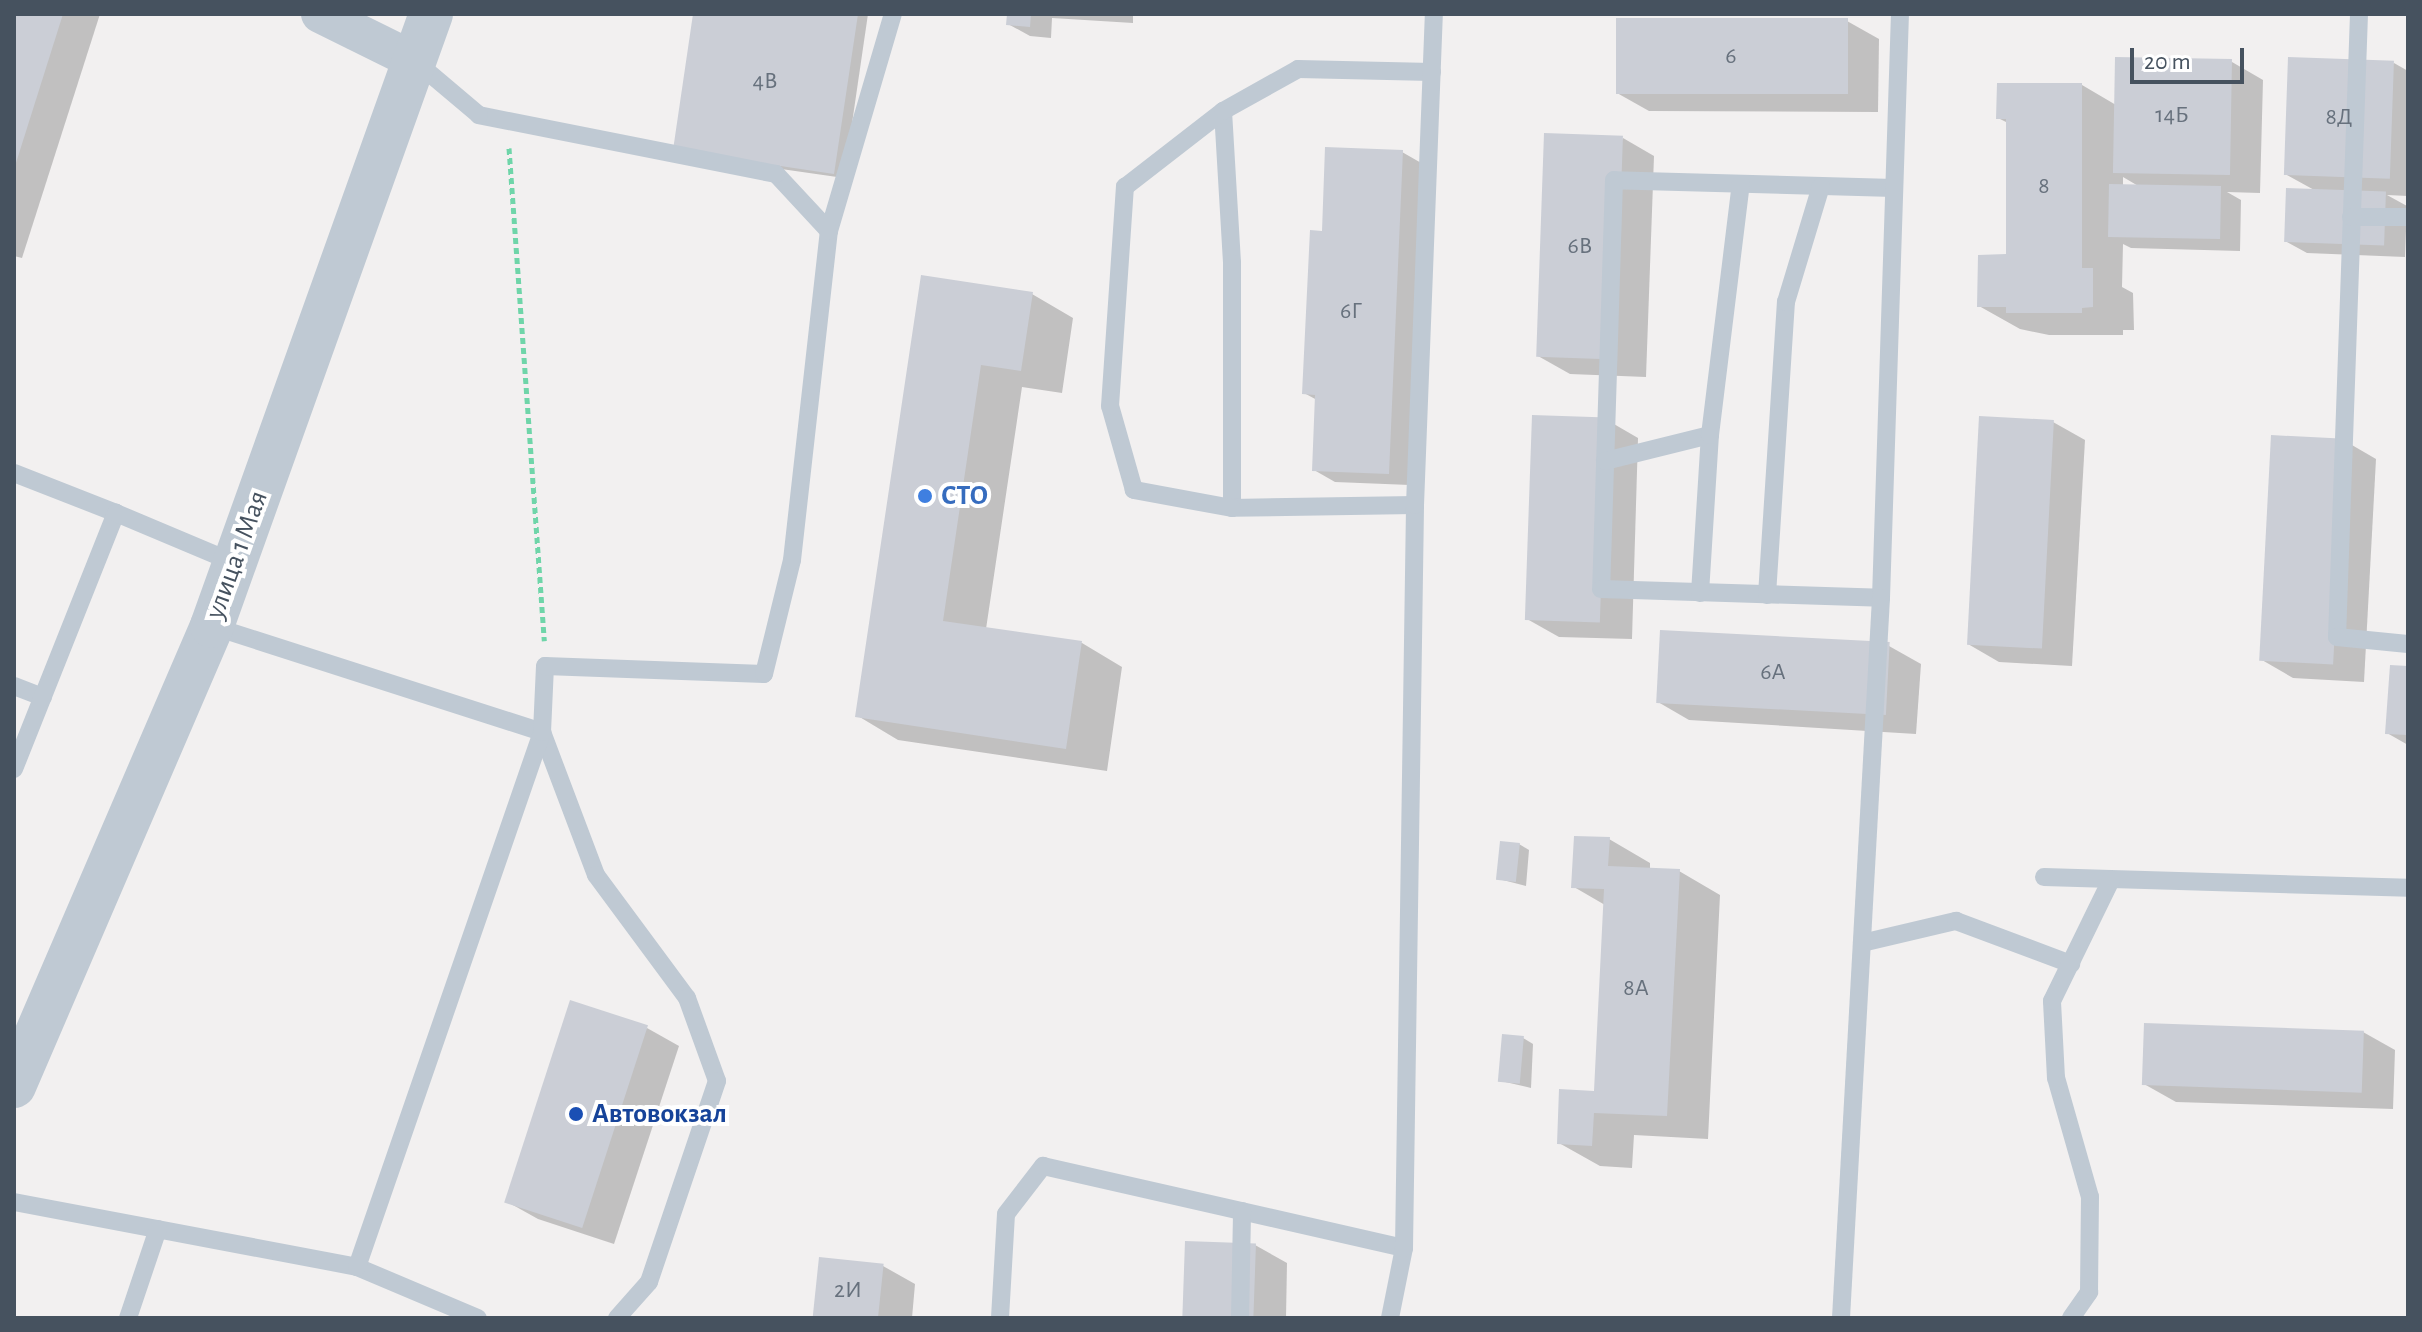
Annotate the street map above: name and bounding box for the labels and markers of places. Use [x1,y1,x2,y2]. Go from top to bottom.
place label: СТО [941,479,988,513]
marker: СТО [916,487,934,505]
place label: Автовокзал [592,1097,727,1131]
marker: Автовокзал [567,1105,585,1123]

